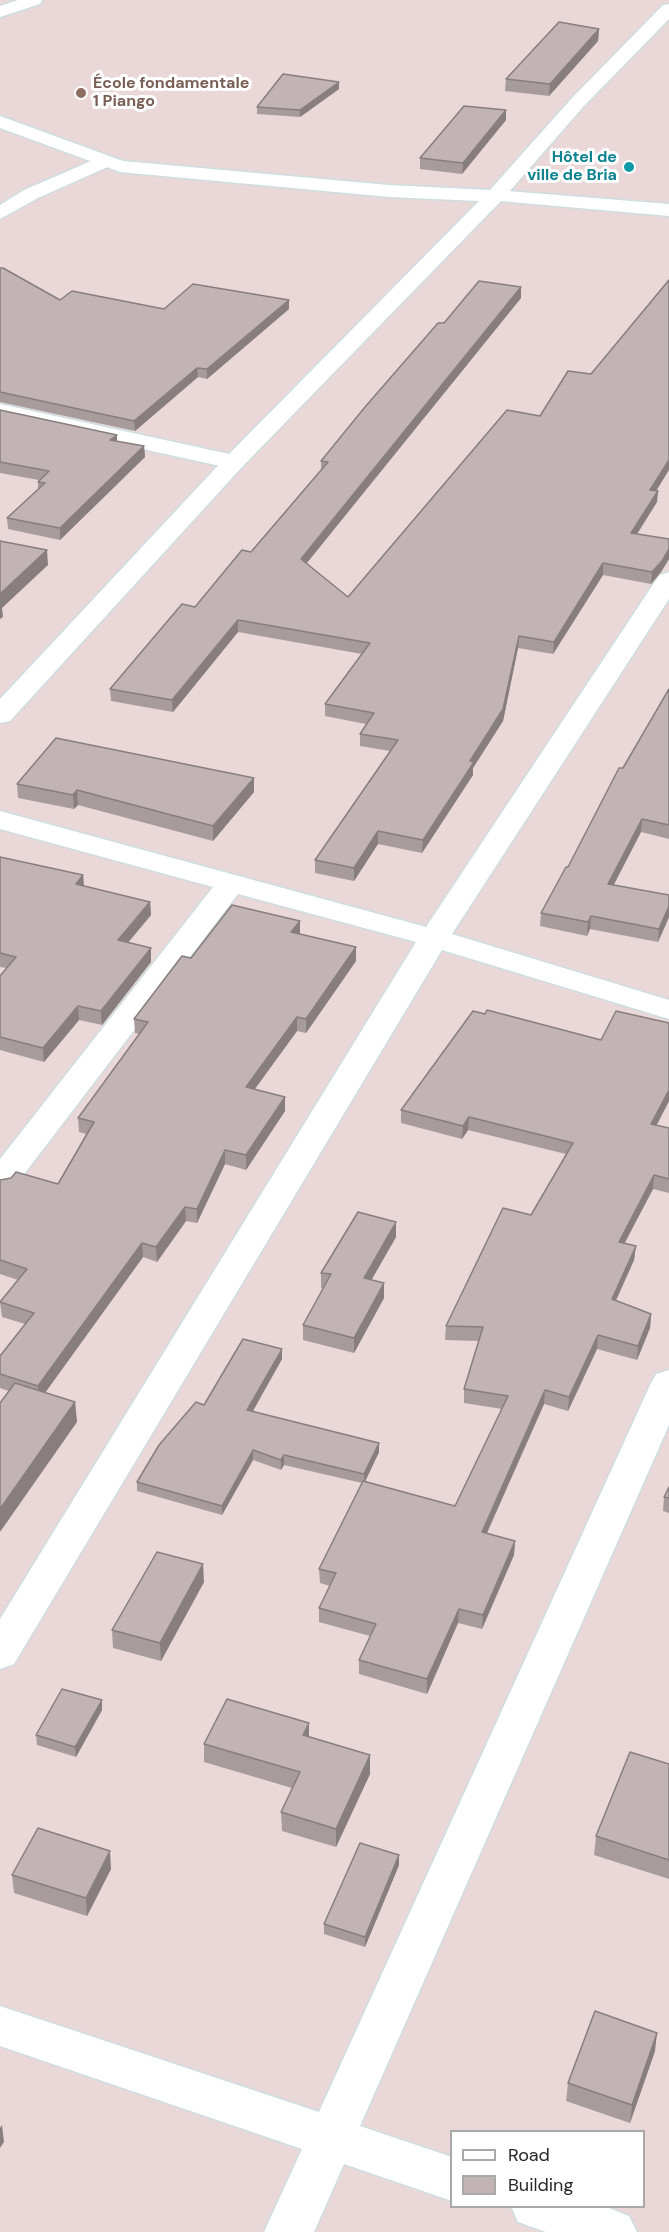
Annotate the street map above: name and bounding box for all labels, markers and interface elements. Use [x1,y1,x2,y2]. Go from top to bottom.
place label: École fondamentale 1 Piango [93,74,249,112]
marker: École fondamentale 1 Piango [74,86,88,100]
place label: Hôtel de ville de Bria [527,148,617,186]
marker: Hôtel de ville de Bria [622,160,636,174]
legend [450,2130,645,2208]
text: Road [508,2143,550,2167]
text: Building [508,2173,573,2197]

